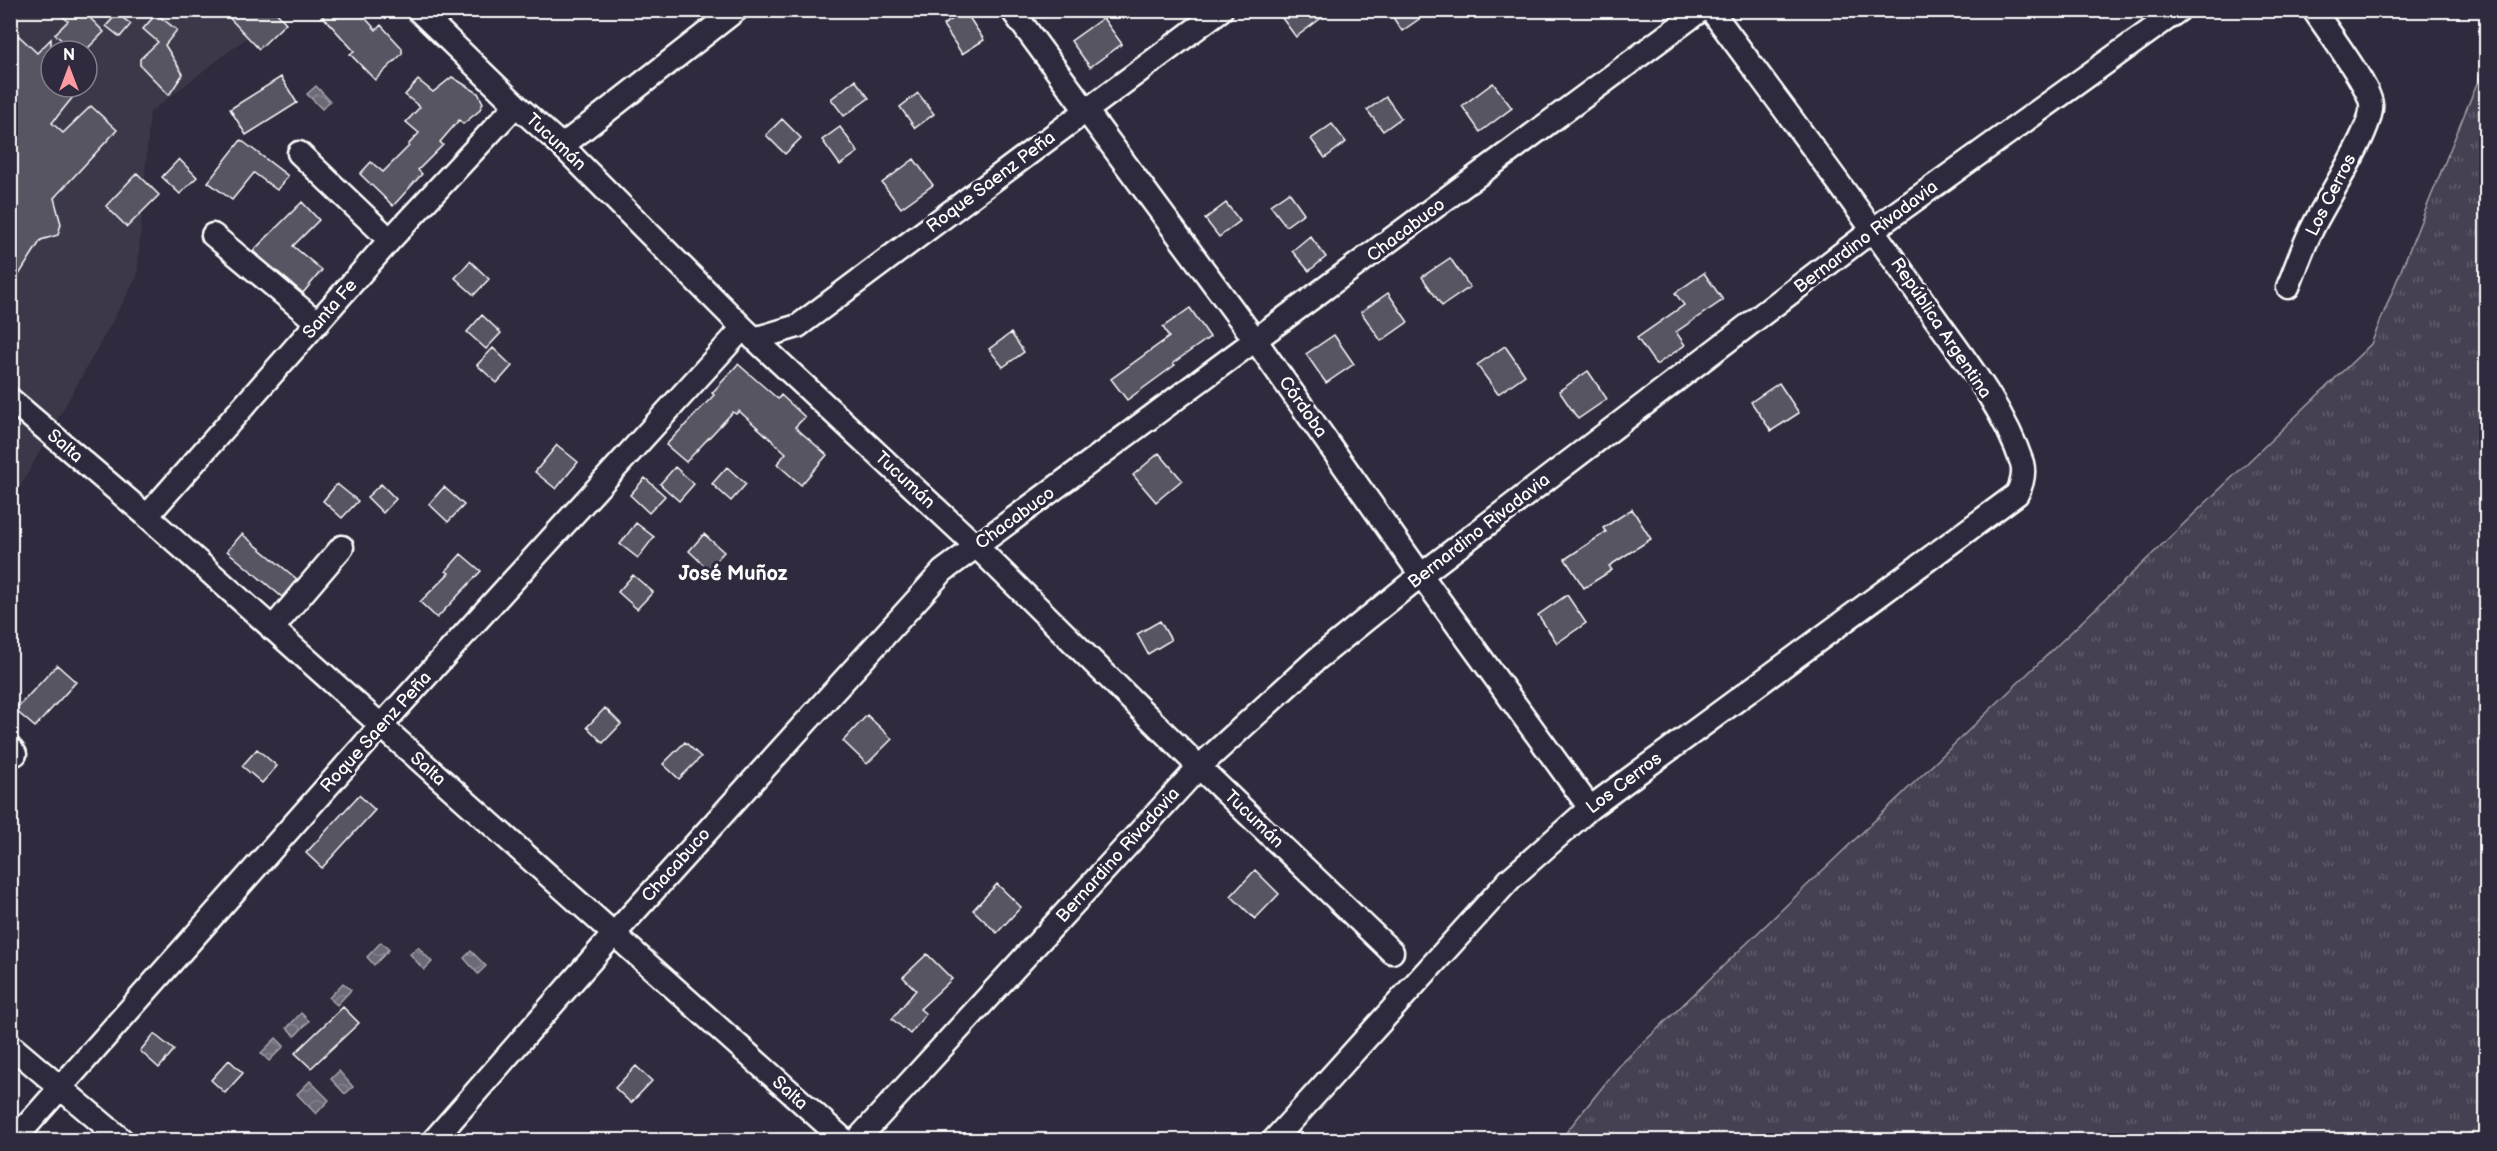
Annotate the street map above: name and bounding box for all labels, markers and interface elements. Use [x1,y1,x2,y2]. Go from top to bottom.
north arrow [39,39,99,99]
text: N [63,46,75,65]
street label: Tucumán [522,109,590,175]
street label: Roque Saenz Peña [922,127,1060,237]
street label: Los Cerros [2301,150,2361,239]
street label: Bernardino Rivadavia [1790,176,1942,298]
street label: Chacabuco [1363,194,1449,266]
street label: República Argentina [1886,254,1996,402]
street label: Santa Fe [298,275,362,343]
street label: Córdoba [1274,372,1332,442]
street label: Salta [43,425,87,467]
street label: Tucumán [871,447,939,513]
street label: Bernardino Rivadavia [1404,469,1554,593]
street label: Chacabuco [971,482,1059,554]
district label: José Muñoz [679,562,788,586]
street label: Roque Saenz Peña [316,667,436,797]
street label: Salta [406,748,450,790]
street label: Los Cerros [1582,748,1666,818]
street label: Bernardino Rivadavia [1052,783,1184,927]
street label: Tucumán [1220,786,1288,852]
street label: Chacabuco [637,824,715,906]
street label: Salta [768,1072,812,1114]

